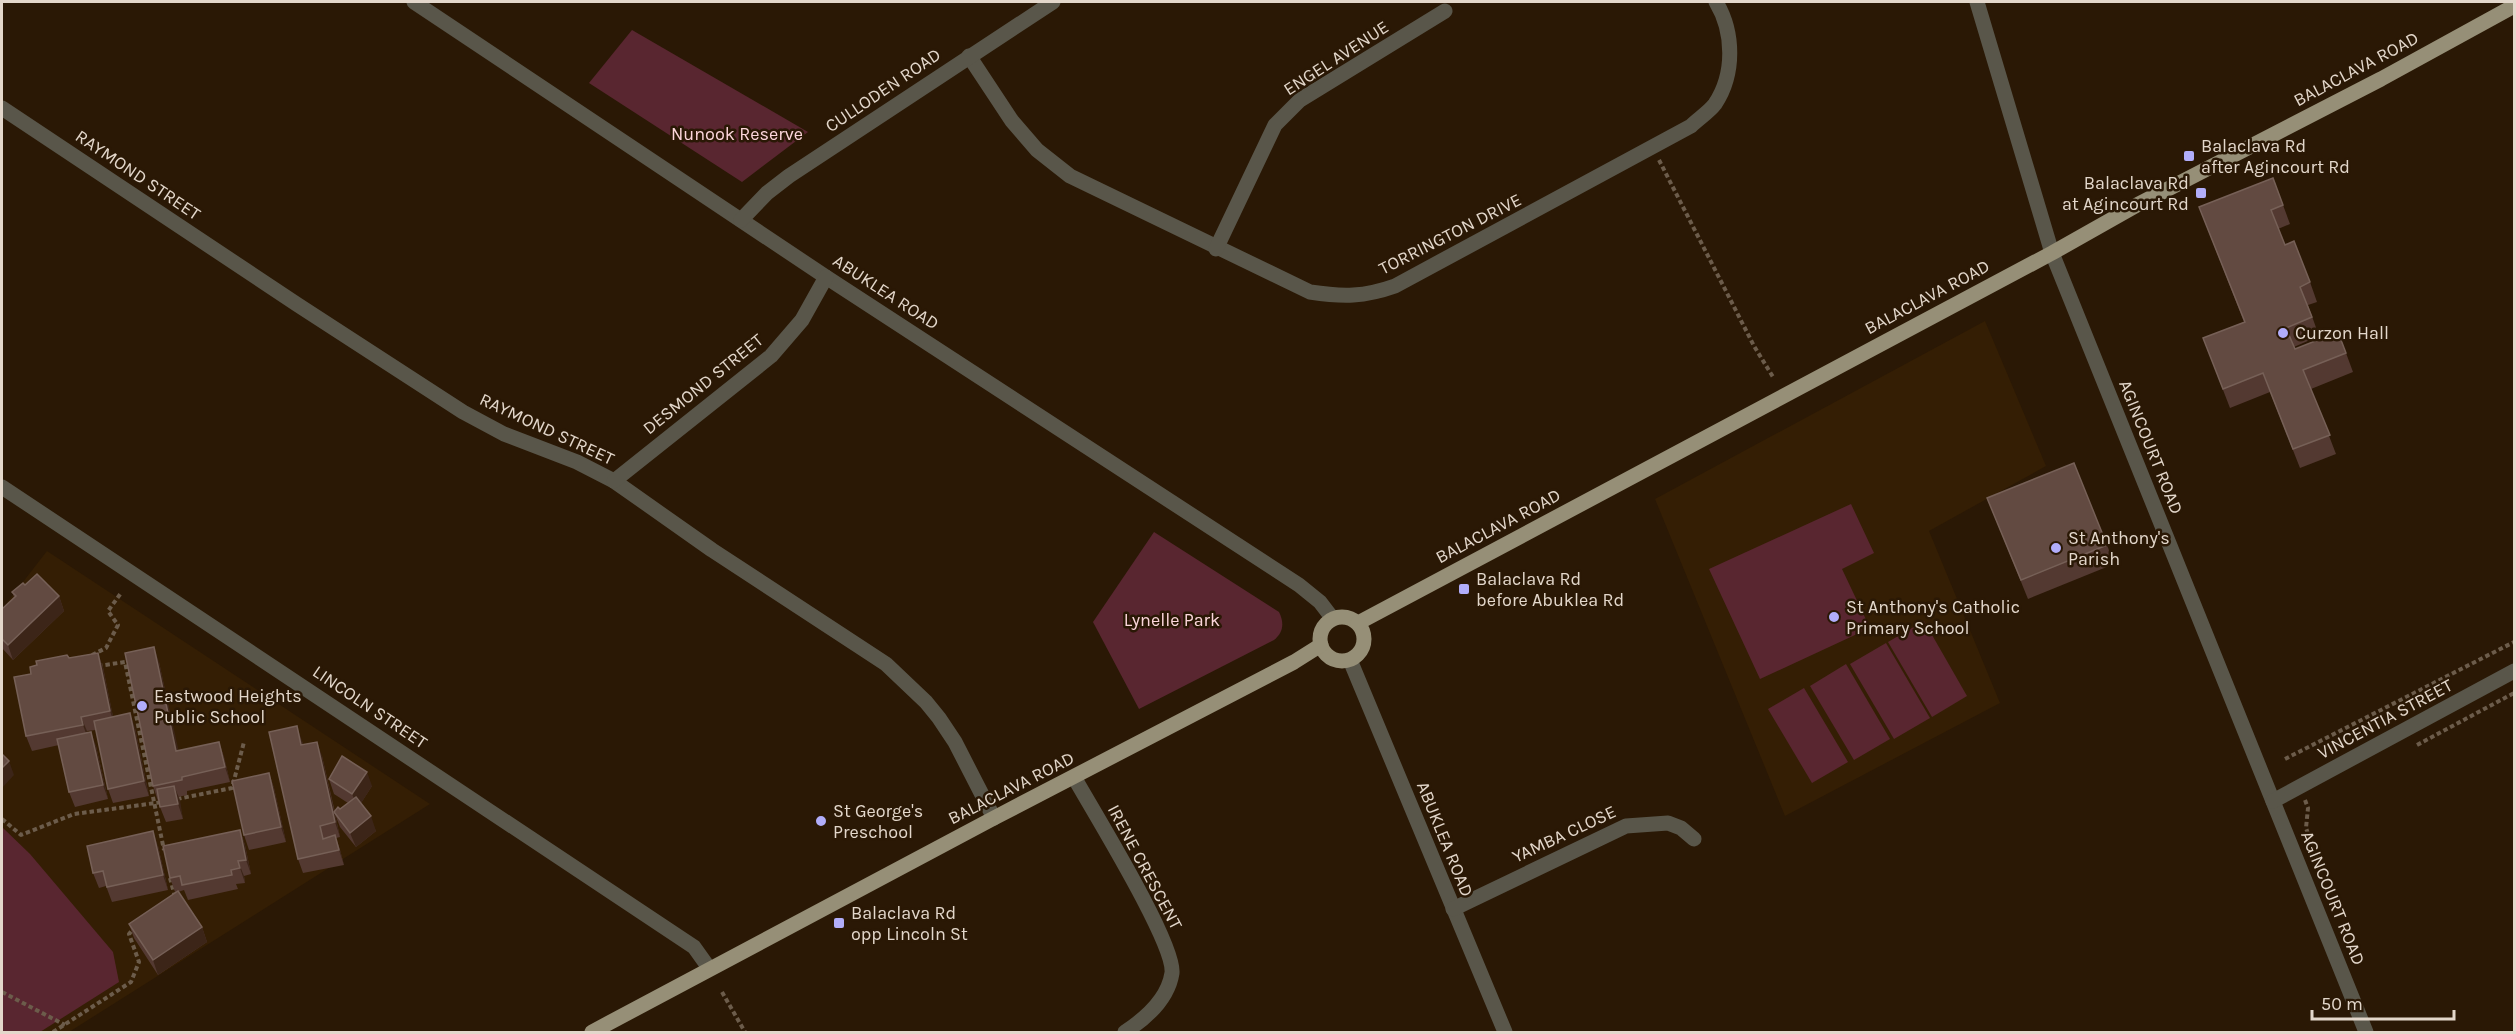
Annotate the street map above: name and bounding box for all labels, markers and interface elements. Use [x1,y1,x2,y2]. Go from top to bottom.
street label: ENGEL AVENUE [1279,16,1393,100]
street label: BALACLAVA ROAD [2290,27,2422,111]
street label: CULLODEN ROAD [821,43,945,137]
park label: Nunook Reserve [671,123,803,145]
street label: RAYMOND STREET [71,125,205,225]
place label: Balaclava Rd after Agincourt Rd [2201,135,2350,178]
marker: Balaclava Rd after Agincourt Rd [2182,149,2196,163]
place label: Balaclava Rd at Agincourt Rd [2062,172,2189,215]
marker: Balaclava Rd at Agincourt Rd [2194,186,2208,200]
street label: TORRINGTON DRIVE [1375,189,1525,279]
street label: ABUKLEA ROAD [829,249,943,335]
street label: BALACLAVA ROAD [1861,255,1993,339]
place label: Curzon Hall [2295,322,2389,344]
marker: Curzon Hall [2276,326,2290,340]
street label: DESMOND STREET [638,329,768,439]
street label: AGINCOURT ROAD [2114,377,2188,517]
street label: RAYMOND STREET [476,388,618,470]
street label: BALACLAVA ROAD [1432,484,1564,568]
place label: St Anthony's Parish [2068,527,2170,570]
marker: St Anthony's Parish [2049,541,2063,555]
place label: Balaclava Rd before Abuklea Rd [1476,568,1624,611]
marker: Balaclava Rd before Abuklea Rd [1457,582,1471,596]
place label: St Anthony's Catholic Primary School [1846,596,2020,639]
park label: Lynelle Park [1124,609,1220,631]
marker: St Anthony's Catholic Primary School [1827,610,1841,624]
street label: LINCOLN STREET [308,661,432,753]
street label: VINCENTIA STREET [2314,674,2456,764]
place label: Eastwood Heights Public School [154,685,302,728]
marker: Eastwood Heights Public School [135,699,149,713]
street label: BALACLAVA ROAD [944,747,1078,829]
street label: ABUKLEA ROAD [1412,778,1478,900]
place label: St George's Preschool [833,800,923,843]
street label: YAMBA CLOSE [1509,800,1619,868]
street label: IRENE CRESCENT [1103,801,1187,933]
marker: St George's Preschool [814,814,828,828]
street label: AGINCOURT ROAD [2296,828,2370,968]
place label: Balaclava Rd opp Lincoln St [851,902,968,945]
marker: Balaclava Rd opp Lincoln St [832,916,846,930]
scale bar [2312,983,2454,1021]
text: 50 m [2321,993,2363,1015]

